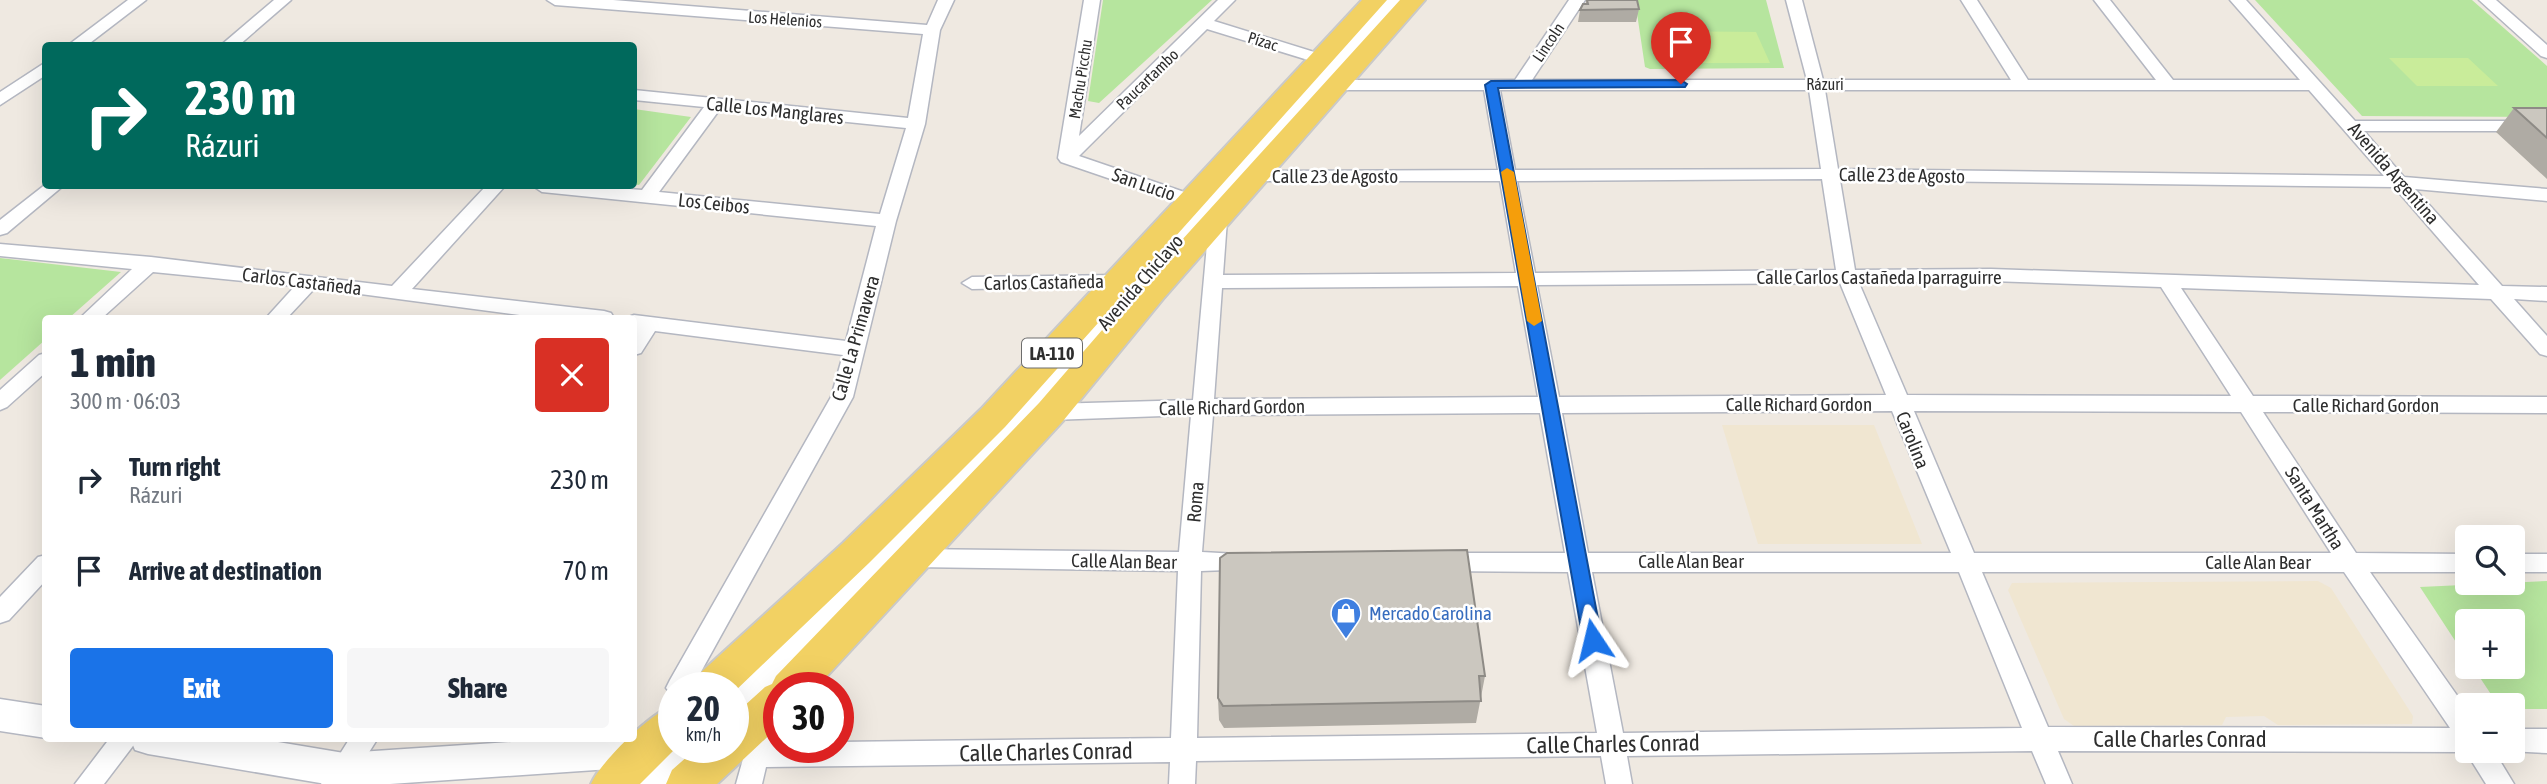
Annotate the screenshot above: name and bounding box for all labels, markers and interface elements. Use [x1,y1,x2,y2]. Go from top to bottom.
street label: Los Helenios [747,7,823,31]
pin [1651,12.0,1711,84]
street label: Lincoln [1528,19,1568,65]
icon: arrive [1662,23,1700,61]
street label: Pízac [1246,28,1280,54]
street label: Machu Picchu [1065,38,1095,120]
street label: Paucartambo [1112,45,1182,113]
text: 230 m [185,69,296,125]
icon: right [70,70,161,161]
street label: Rázuri [1806,75,1844,93]
street label: Calle Los Manglares [705,92,845,128]
street label: Avenida Argentina [2344,118,2444,228]
text: Rázuri [185,127,260,164]
street label: San Lucio [1109,163,1179,205]
street label: Calle 23 de Agosto [1839,163,1965,187]
street label: Calle 23 de Agosto [1272,165,1398,187]
street label: Los Ceibos [677,188,751,218]
street label: Avenida Chiclayo [1093,230,1187,334]
street label: Carlos Castañeda [241,263,363,299]
street label: Calle Carlos Castañeda Iparraguirre [1756,266,2002,288]
street label: Carlos Castañeda [984,270,1104,294]
street label: Calle La Primavera [827,273,883,403]
text: 1 min [70,338,156,386]
button: close [535,338,609,412]
road number: LA-110 [1022,338,1082,368]
text: 300 m · 06:03 [70,388,181,414]
street label: Calle Richard Gordon [1726,393,1872,415]
street label: Calle Richard Gordon [2293,394,2439,416]
street label: Calle Richard Gordon [1159,395,1305,419]
street label: Carolina [1892,408,1934,472]
text: Turn right [129,452,220,482]
icon: right [70,461,108,499]
street label: Santa Martha [2281,463,2349,553]
text: 230 m [550,465,609,495]
street label: Roma [1182,481,1208,523]
text: Rázuri [129,482,183,508]
map controls [2455,525,2525,763]
button: search [2455,525,2525,595]
street label: Calle Alan Bear [1071,549,1177,573]
street label: Calle Alan Bear [1638,550,1744,572]
street label: Calle Alan Bear [2205,551,2311,573]
icon: arrive [70,552,108,590]
text: Arrive at destination [129,556,322,586]
text: 70 m [562,556,609,586]
shop icon: Mercado Carolina [1329,596,1363,640]
place label: Mercado Carolina [1369,602,1492,624]
position arrow [1556,603,1630,677]
button: + [2455,609,2525,679]
button: Exit [70,648,333,728]
button: Share [347,648,609,728]
speed limit sign: 30 [763,672,854,763]
text: 20 [687,688,720,728]
button: − [2455,693,2525,763]
text: km/h [686,724,721,745]
street label: Calle Charles Conrad [2093,726,2267,752]
street label: Calle Charles Conrad [1526,729,1700,759]
street label: Calle Charles Conrad [959,737,1133,767]

